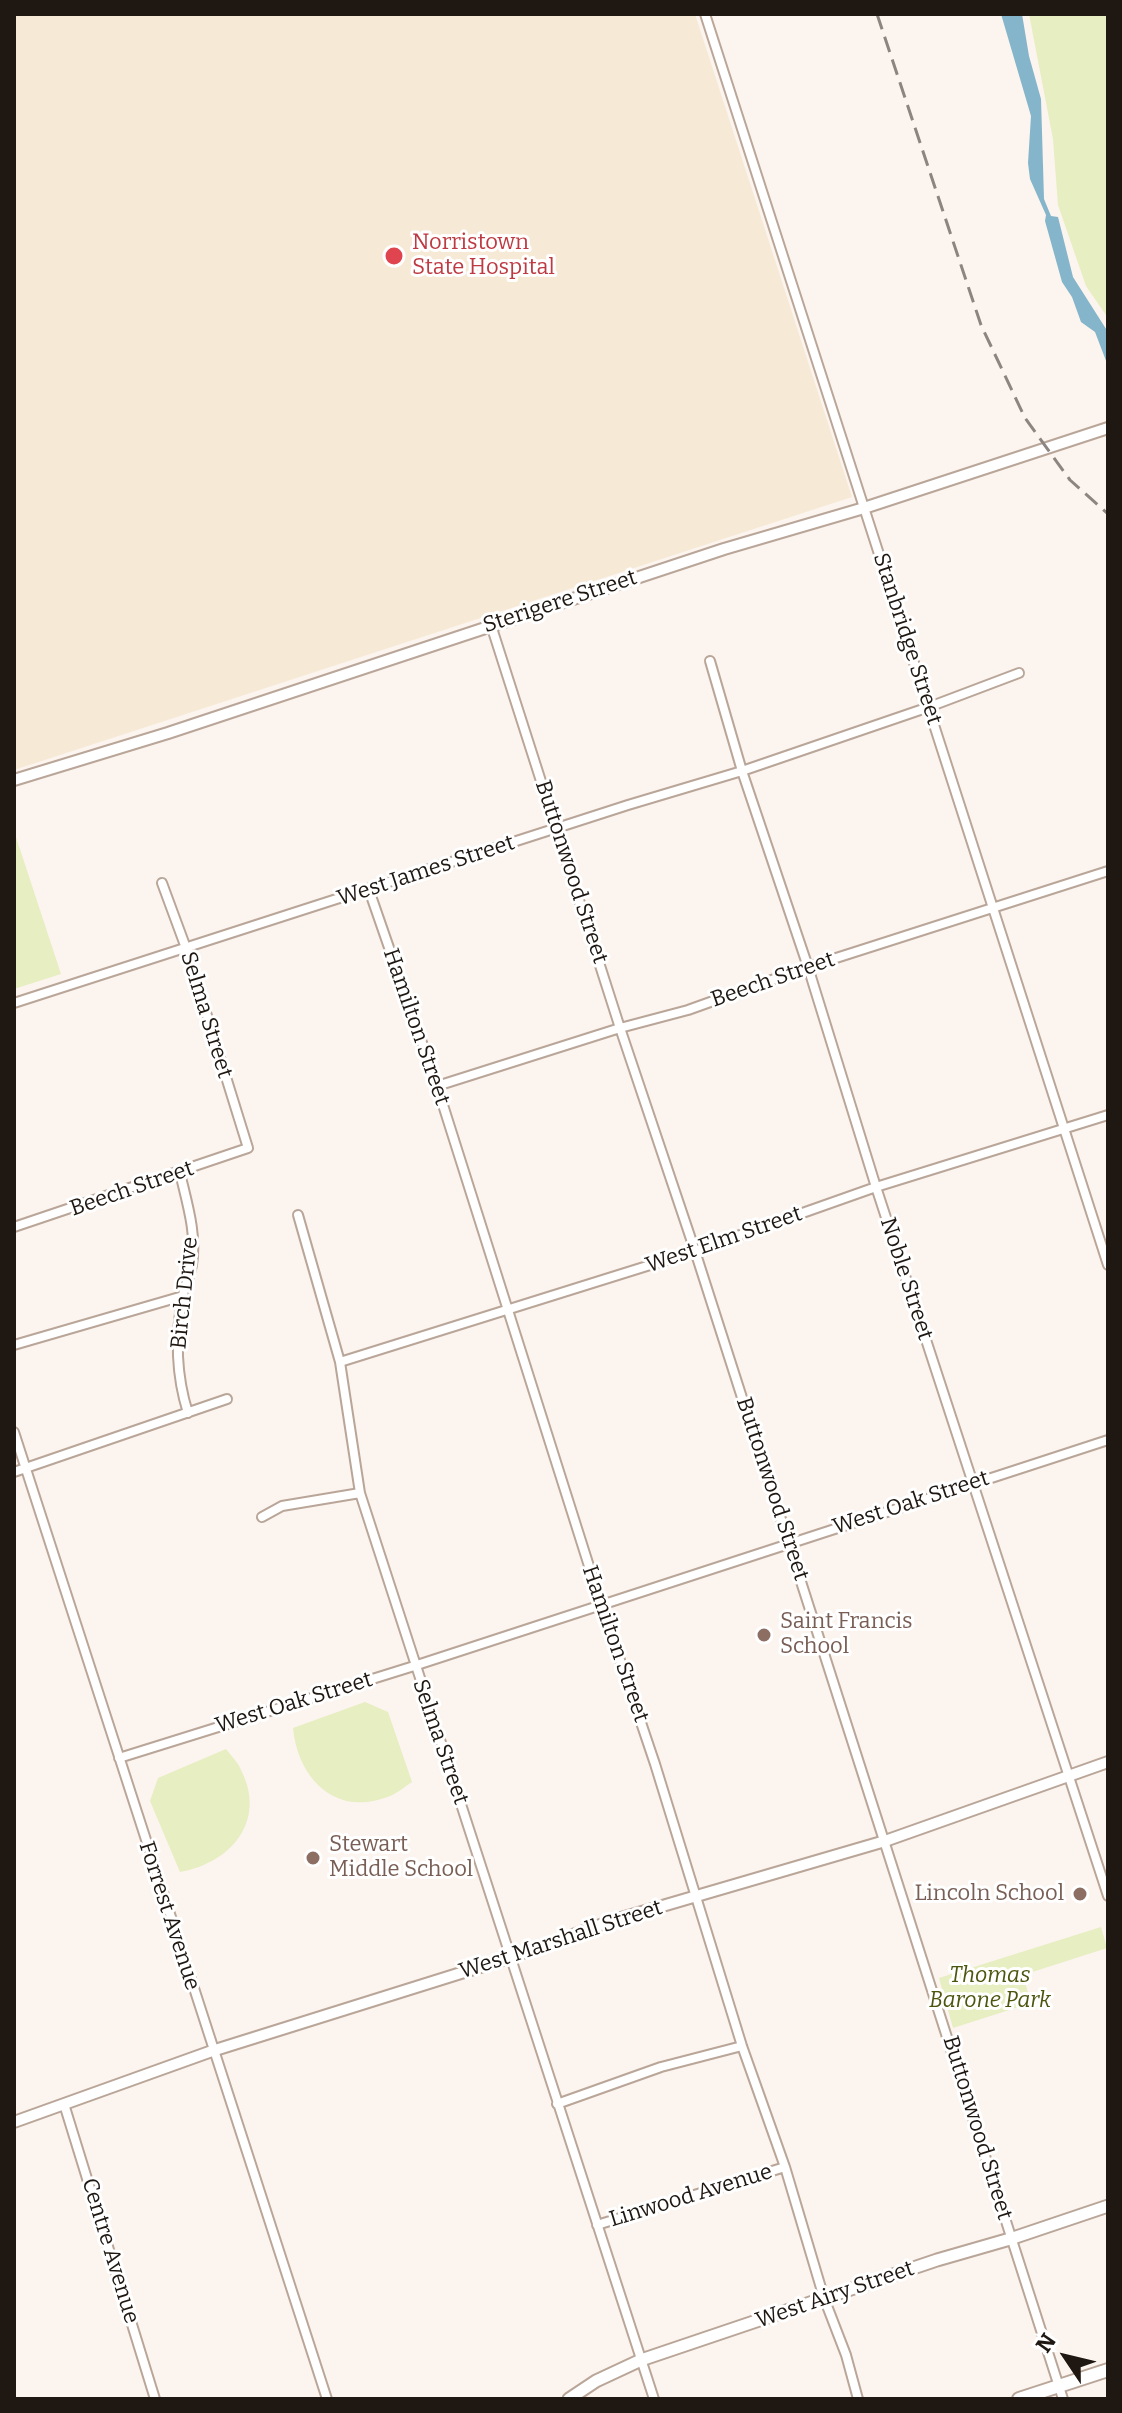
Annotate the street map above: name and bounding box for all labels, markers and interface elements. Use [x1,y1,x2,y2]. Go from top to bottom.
place label: Norristown State Hospital [412,230,555,282]
marker: Norristown State Hospital [383,245,405,267]
street label: Stanbridge Street [867,550,947,728]
street label: Sterigere Street [480,565,640,639]
street label: Buttonwood Street [529,777,613,967]
street label: West James Street [334,830,518,912]
street label: Hamilton Street [377,945,455,1109]
street label: Beech Street [708,947,838,1013]
street label: Selma Street [174,949,238,1081]
street label: Beech Street [67,1156,197,1222]
street label: West Elm Street [642,1201,806,1279]
street label: Noble Street [874,1214,938,1344]
street label: Birch Drive [166,1236,204,1350]
street label: Buttonwood Street [730,1394,814,1584]
street label: West Oak Street [830,1465,992,1541]
street label: Hamilton Street [576,1562,654,1726]
place label: Saint Francis School [780,1609,913,1660]
marker: Saint Francis School [755,1626,773,1644]
street label: West Oak Street [212,1667,376,1739]
street label: Selma Street [406,1676,474,1808]
place label: Stewart Middle School [329,1832,473,1884]
street label: Forrest Avenue [133,1838,205,1994]
marker: Stewart Middle School [304,1849,322,1867]
place label: Lincoln School [914,1881,1064,1907]
marker: Lincoln School [1071,1885,1089,1903]
street label: West Marshall Street [456,1895,666,1985]
park label: Thomas Barone Park [929,1963,1051,2014]
street label: Buttonwood Street [936,2033,1018,2223]
street label: Linwood Avenue [606,2159,776,2233]
street label: Centre Avenue [75,2175,145,2327]
street label: West Airy Street [752,2256,918,2334]
north arrow [1026,2317,1106,2397]
text: N [1030,2328,1062,2358]

